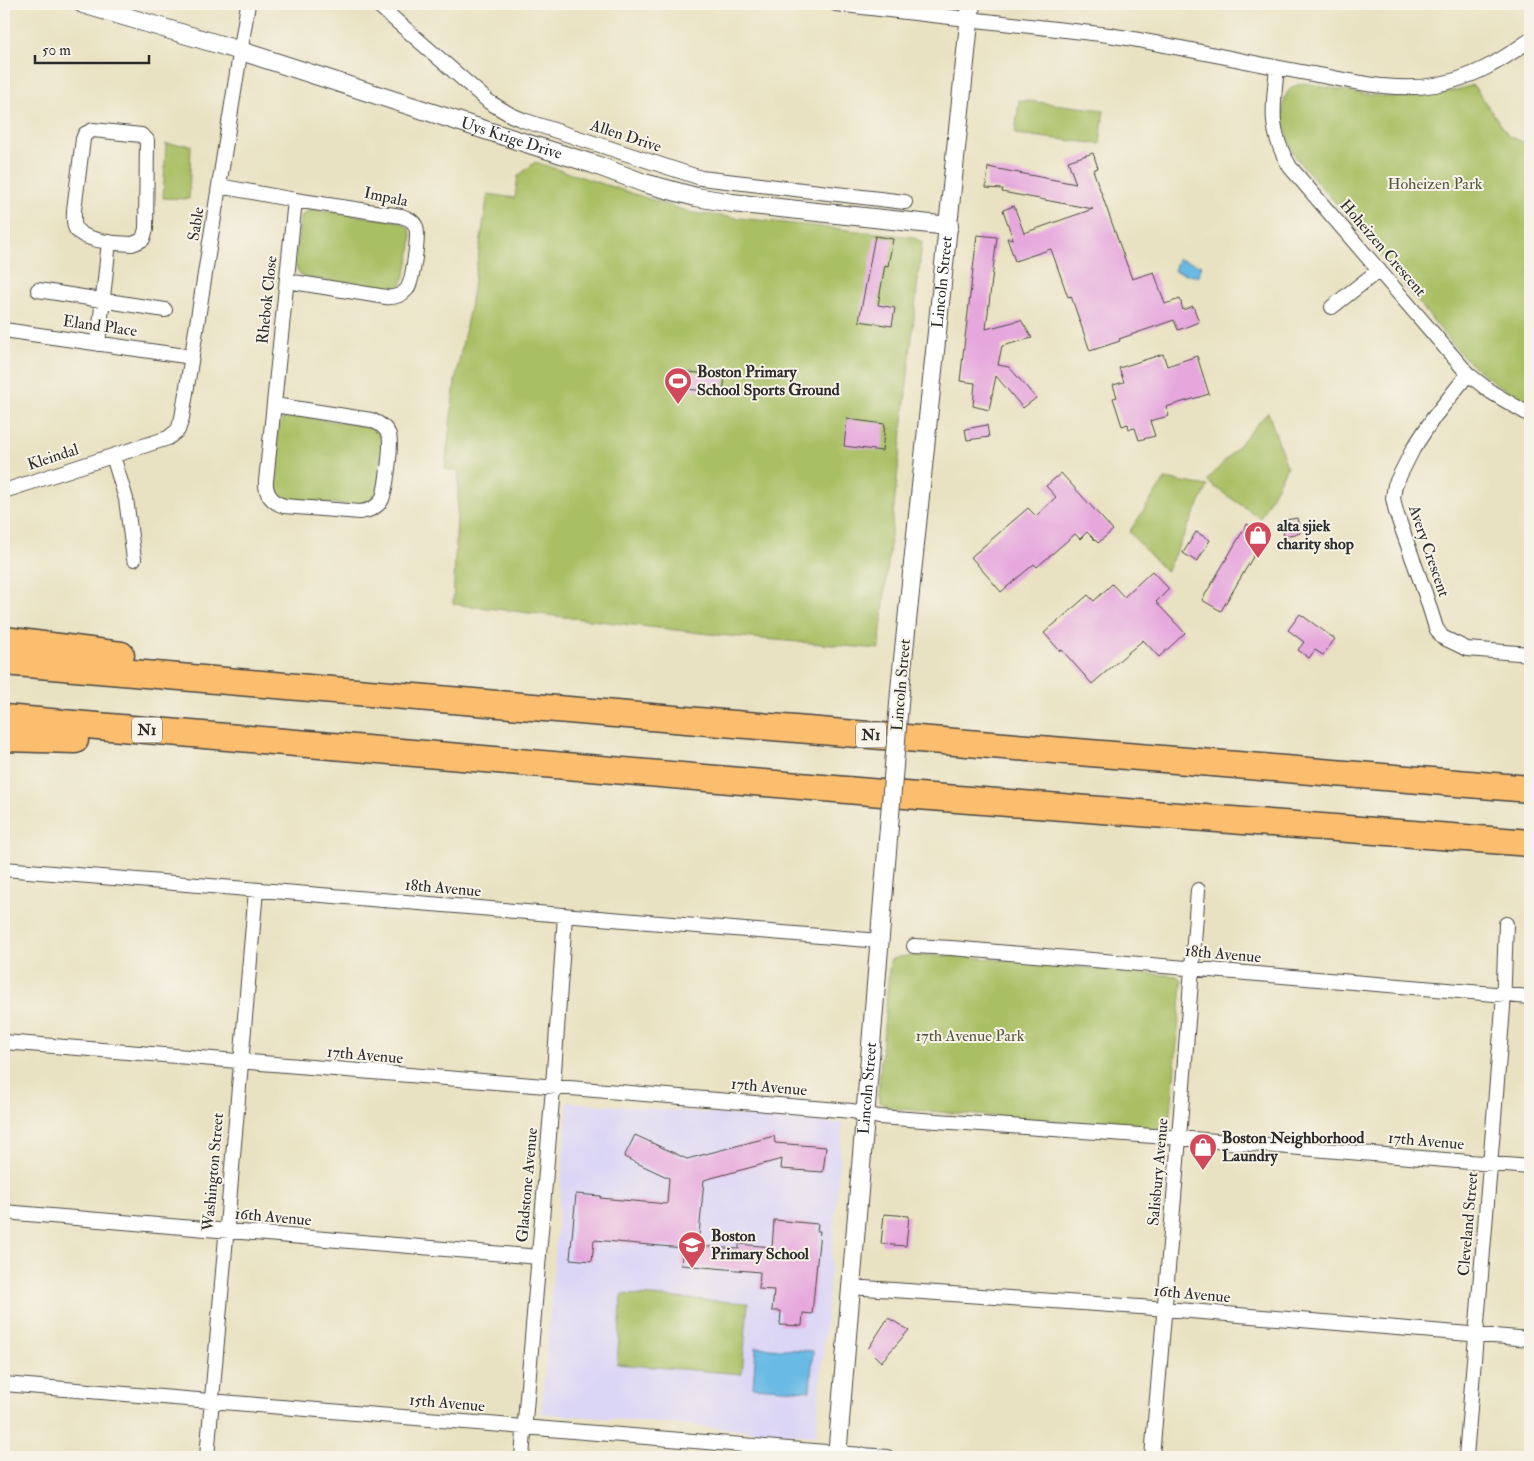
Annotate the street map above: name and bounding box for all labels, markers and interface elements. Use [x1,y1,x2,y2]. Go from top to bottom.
scale bar [35,32,149,64]
text: 50 m [42,41,71,60]
street label: Uys Krige Drive [458,113,565,164]
street label: Allen Drive [587,115,664,157]
park label: Hoheizen Park [1387,174,1483,194]
street label: Impala [362,183,410,212]
street label: Hoheizen Crescent [1335,195,1431,301]
street label: Sable [183,205,209,242]
street label: Lincoln Street [927,235,957,329]
street label: Rhebok Close [252,255,282,345]
street label: Eland Place [62,311,139,341]
place label: Boston Primary School Sports Ground [697,362,840,401]
sports icon: Boston Primary School Sports Ground [663,366,693,405]
street label: Kleindal [25,439,81,475]
street label: Avery Crescent [1404,502,1454,600]
place label: alta sjiek charity shop [1277,516,1354,555]
shop icon: alta sjiek charity shop [1243,520,1273,559]
street label: Lincoln Street [887,638,915,732]
road number: N1 [132,718,162,742]
road number: N1 [856,722,886,748]
street label: 18th Avenue [404,875,482,901]
street label: 18th Avenue [1184,941,1262,967]
park label: 17th Avenue Park [916,1026,1025,1046]
street label: Lincoln Street [854,1041,881,1135]
street label: 17th Avenue [326,1042,404,1068]
street label: 17th Avenue [730,1074,808,1100]
street label: Washington Street [198,1112,228,1233]
street label: Salisbury Avenue [1143,1117,1173,1227]
street label: Gladstone Avenue [512,1127,542,1243]
place label: Boston Neighborhood Laundry [1222,1128,1365,1167]
street label: 17th Avenue [1387,1128,1465,1154]
shop icon: Boston Neighborhood Laundry [1188,1132,1218,1171]
street label: Cleveland Street [1453,1171,1483,1277]
street label: 16th Avenue [234,1204,313,1230]
place label: Boston Primary School [711,1226,810,1265]
school or university icon: Boston Primary School [677,1230,707,1269]
street label: 16th Avenue [1153,1281,1232,1307]
street label: 15th Avenue [408,1390,486,1416]

